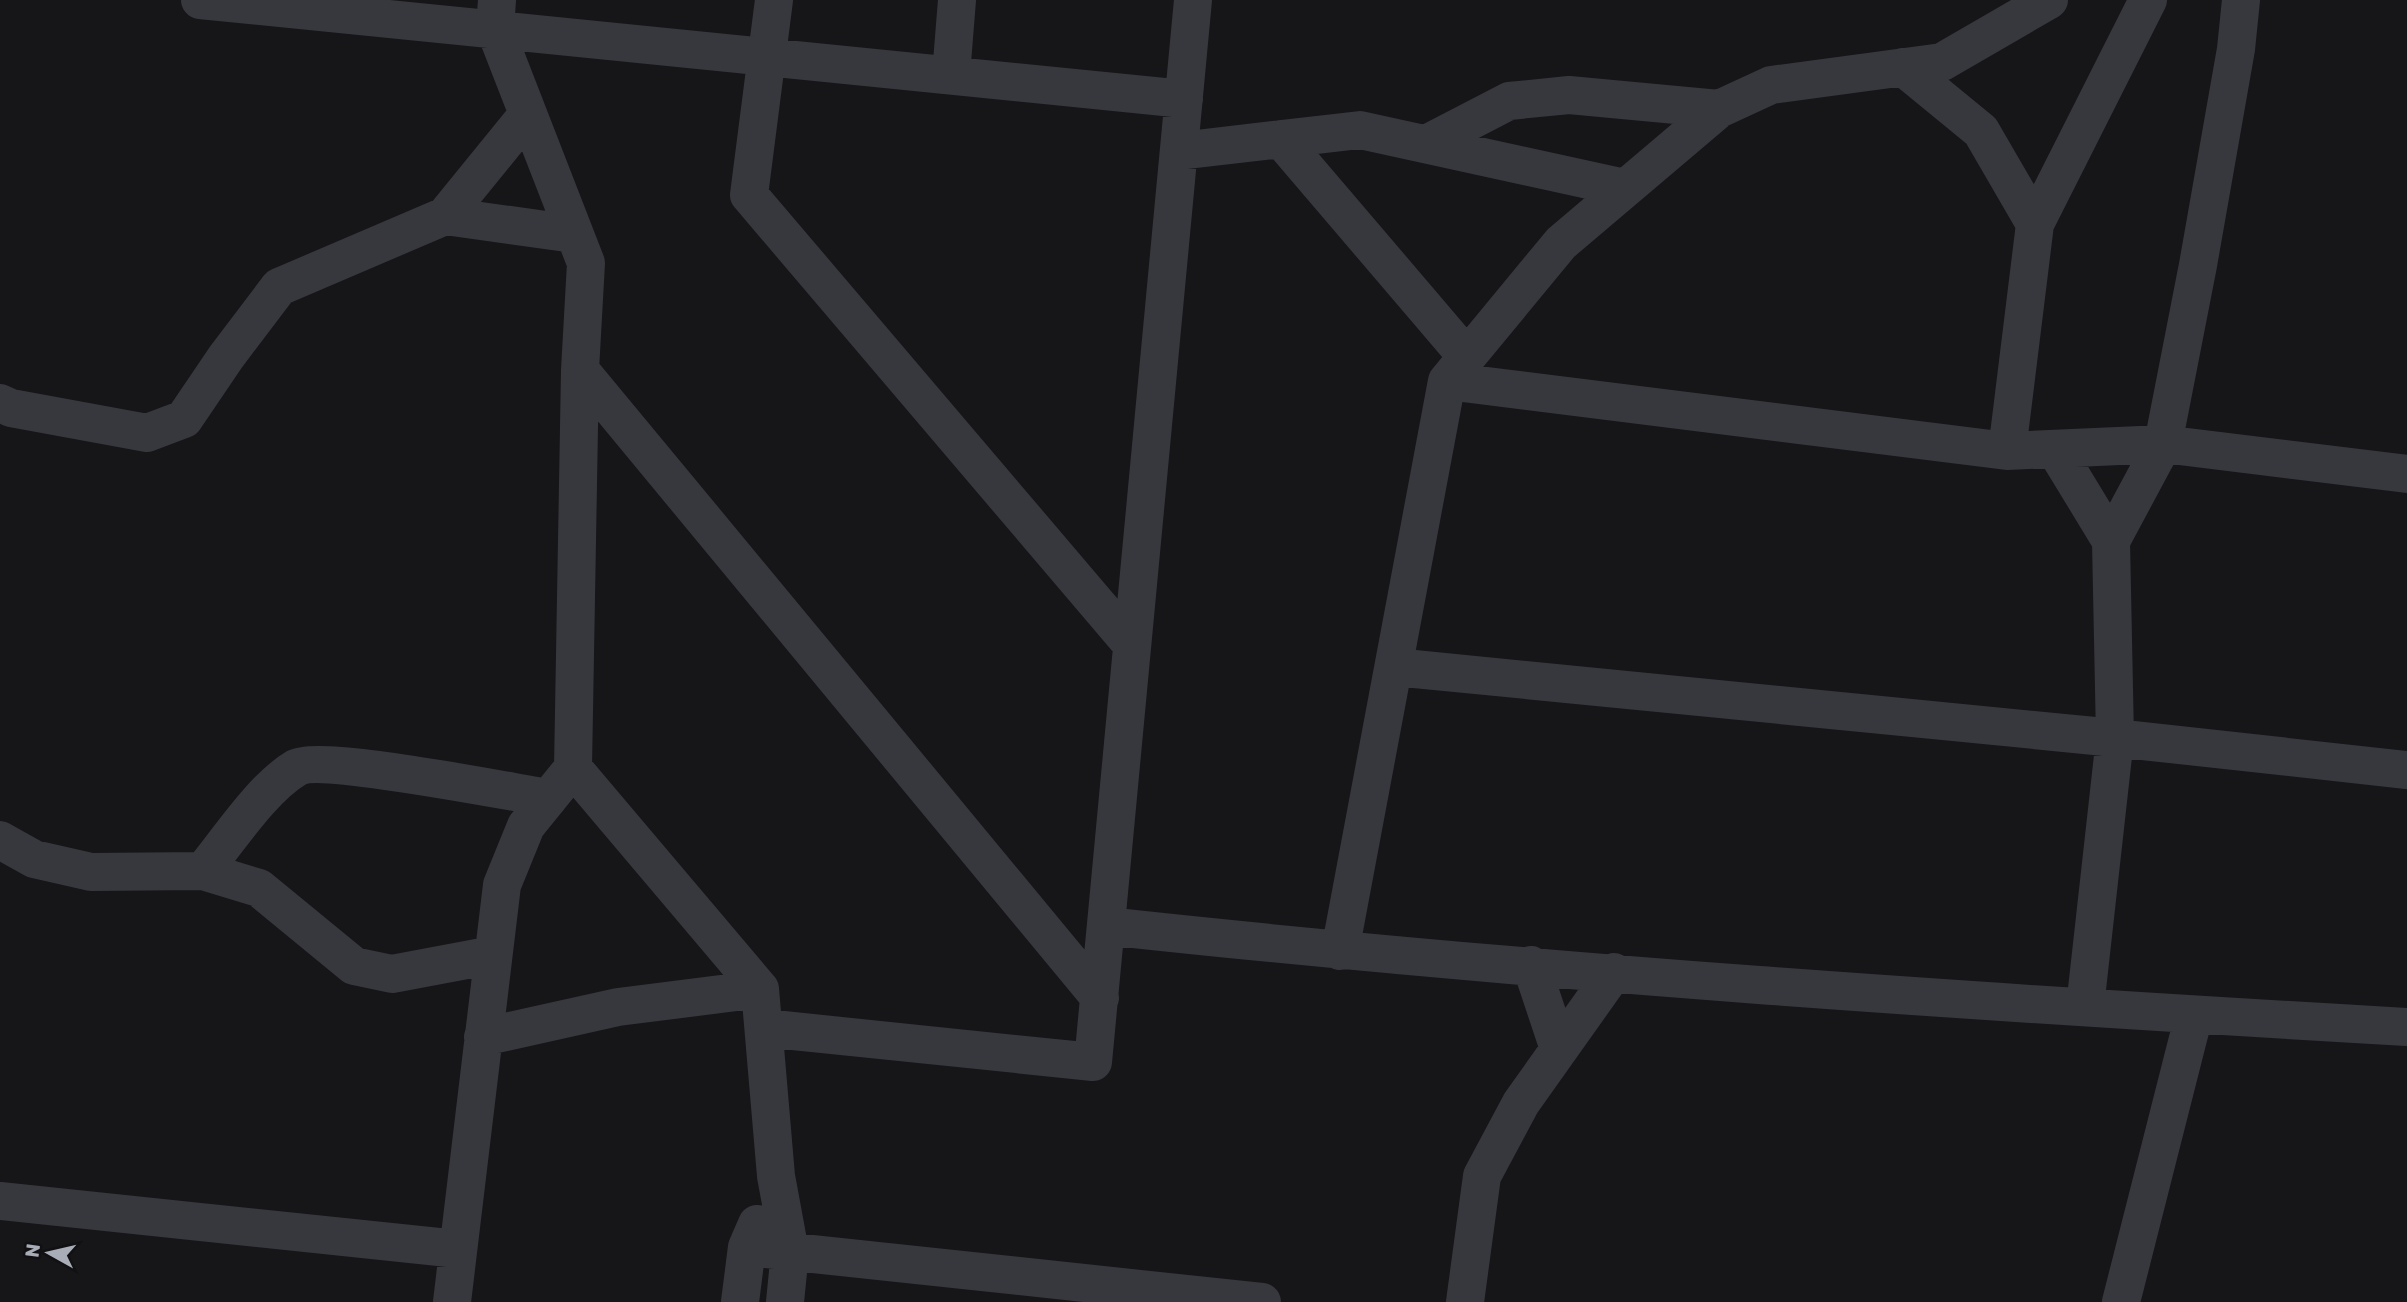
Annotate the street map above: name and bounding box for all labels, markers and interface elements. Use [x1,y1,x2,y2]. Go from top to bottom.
north arrow [14,1218,84,1288]
text: N [20,1242,45,1259]

